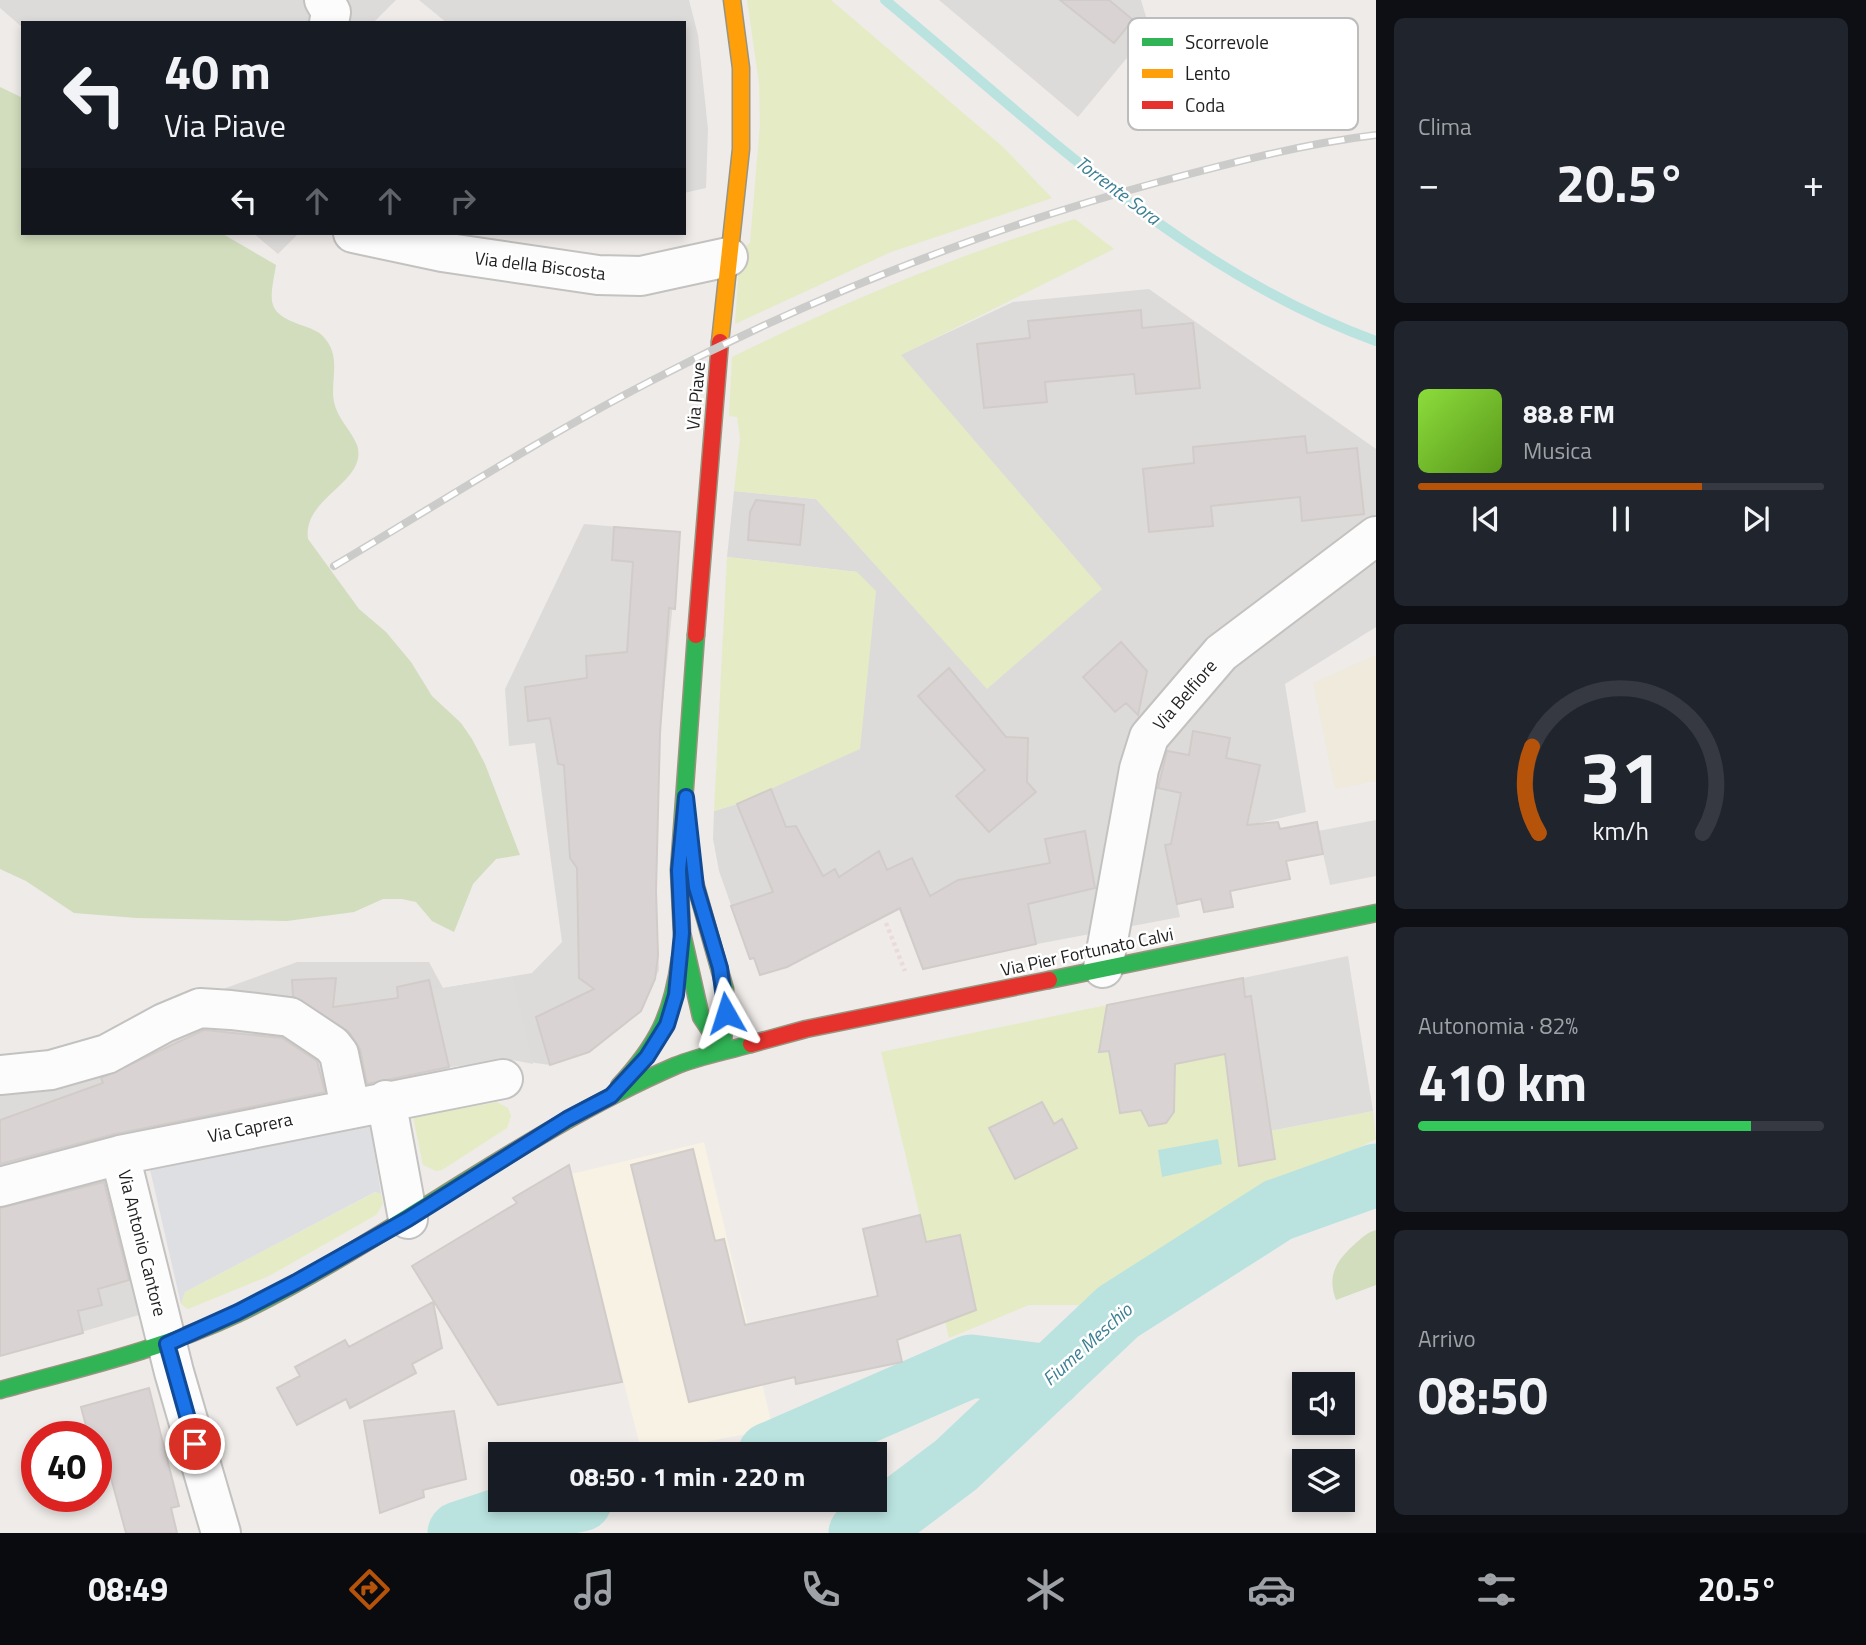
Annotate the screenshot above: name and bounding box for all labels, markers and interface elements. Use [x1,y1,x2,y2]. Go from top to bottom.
legend [1128,18,1358,130]
text: Scorrevole [1185,27,1269,56]
text: 40 m [164,33,271,108]
icon: left [49,49,140,140]
text: Lento [1185,58,1230,87]
text: Coda [1185,90,1225,119]
text: Via Piave [164,101,286,149]
text: Clima [1418,109,1472,144]
text: 20.5° [1556,143,1686,222]
water label: Torrente Sora [1070,148,1168,232]
text: − [1418,154,1439,212]
text: + [1803,154,1824,212]
icon: left [225,182,263,220]
icon: ahead [298,182,336,220]
icon: ahead [371,182,409,220]
icon: right [444,182,482,220]
street label: Via della Biscosta [473,244,607,287]
street label: Via Piave [679,361,712,431]
text: 88.8 FM [1523,394,1615,433]
text: Musica [1523,433,1592,468]
icon: previous [1467,500,1505,538]
icon: pause [1602,500,1640,538]
icon: next [1737,500,1775,538]
street label: Via Belfiore [1146,653,1223,736]
text: 31 [1580,721,1662,831]
text: km/h [1593,811,1649,849]
street label: Via Pier Fortunato Calvi [998,920,1176,983]
position arrow [689,976,763,1050]
text: Autonomia · 82% [1418,1008,1578,1043]
text: 410 km [1418,1042,1587,1121]
street label: Via Caprera [205,1105,295,1150]
street label: Via Antonio Cantore [111,1167,174,1319]
water label: Fiume Meschio [1035,1295,1139,1392]
text: Arrivo [1418,1321,1476,1356]
text: 08:50 [1418,1355,1548,1434]
map controls [1292,1372,1355,1512]
button: sound [1292,1372,1355,1435]
pin [165,1414,225,1474]
speed limit sign: 40 [21,1421,112,1512]
icon: arrive [176,1425,214,1463]
button: layers [1292,1449,1355,1512]
text: 08:50 · 1 min · 220 m [570,1457,805,1496]
text: 08:49 [88,1565,168,1613]
icon: directions [345,1565,394,1614]
icon: music [570,1565,619,1614]
icon: phone [796,1565,845,1614]
icon: climate [1021,1565,1070,1614]
icon: car [1247,1565,1296,1614]
icon: filters [1472,1565,1521,1614]
text: 20.5° [1698,1565,1778,1613]

